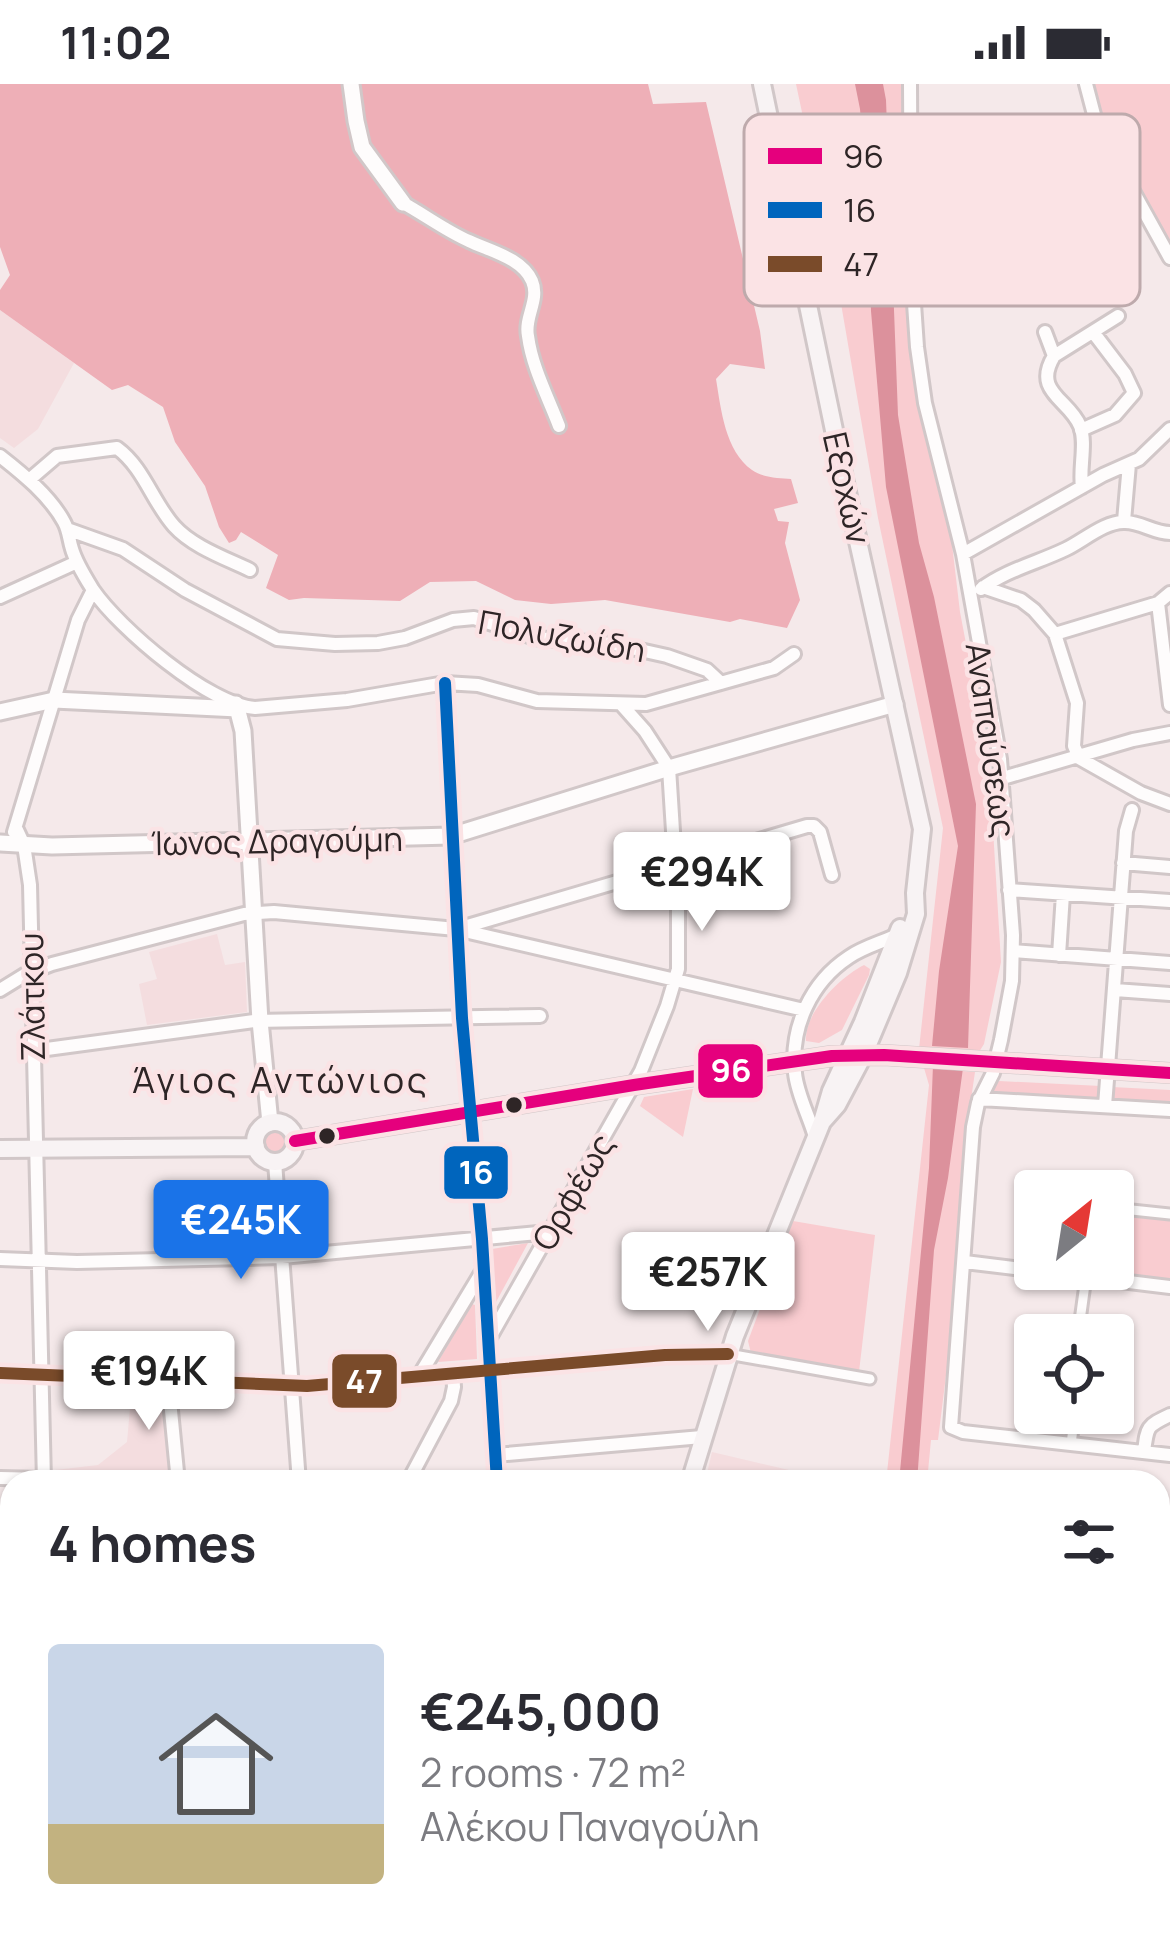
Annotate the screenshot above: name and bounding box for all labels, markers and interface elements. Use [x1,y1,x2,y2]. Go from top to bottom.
text: 11:02 [60,11,171,73]
legend [744,114,1140,306]
text: 96 [843,133,884,178]
text: 16 [843,187,876,232]
text: 47 [843,241,879,286]
street label: Εξοχών [813,427,882,549]
street label: Πολυζωίδη [475,599,649,672]
street label: Αναπαύσεως [956,640,1027,840]
street label: Ίωνος Δραγούμη [151,816,403,865]
pin: €294K [618,832,786,934]
text: €294K [640,844,764,898]
street label: Ζλάτκου [8,932,55,1062]
line badge: 96 [696,1042,765,1100]
text: 96 [710,1047,752,1092]
district label: Άγιος Αντώνιος [132,1055,430,1104]
unlabelled marker [503,1094,525,1116]
unlabelled marker [316,1125,338,1147]
street label: Ορφέως [521,1125,624,1258]
line badge: 16 [442,1144,510,1201]
text: 16 [459,1149,493,1194]
north arrow [1014,1170,1134,1290]
map controls [1014,1170,1134,1434]
pin: €245K [157,1180,325,1282]
text: €245K [181,1192,301,1246]
pin: €257K [624,1232,792,1334]
text: €257K [649,1244,767,1298]
button: locate [1014,1314,1134,1434]
pin: €194K [65,1331,233,1433]
text: €194K [91,1343,207,1397]
line badge: 47 [330,1352,399,1410]
text: 47 [345,1358,383,1403]
text: 4 homes [48,1508,256,1577]
icon: filters [1056,1509,1122,1575]
text: €245,000 [420,1676,661,1745]
icon: home [144,1692,288,1836]
text: 2 rooms · 72 m² [420,1745,686,1799]
text: Αλέκου Παναγούλη [420,1799,760,1853]

